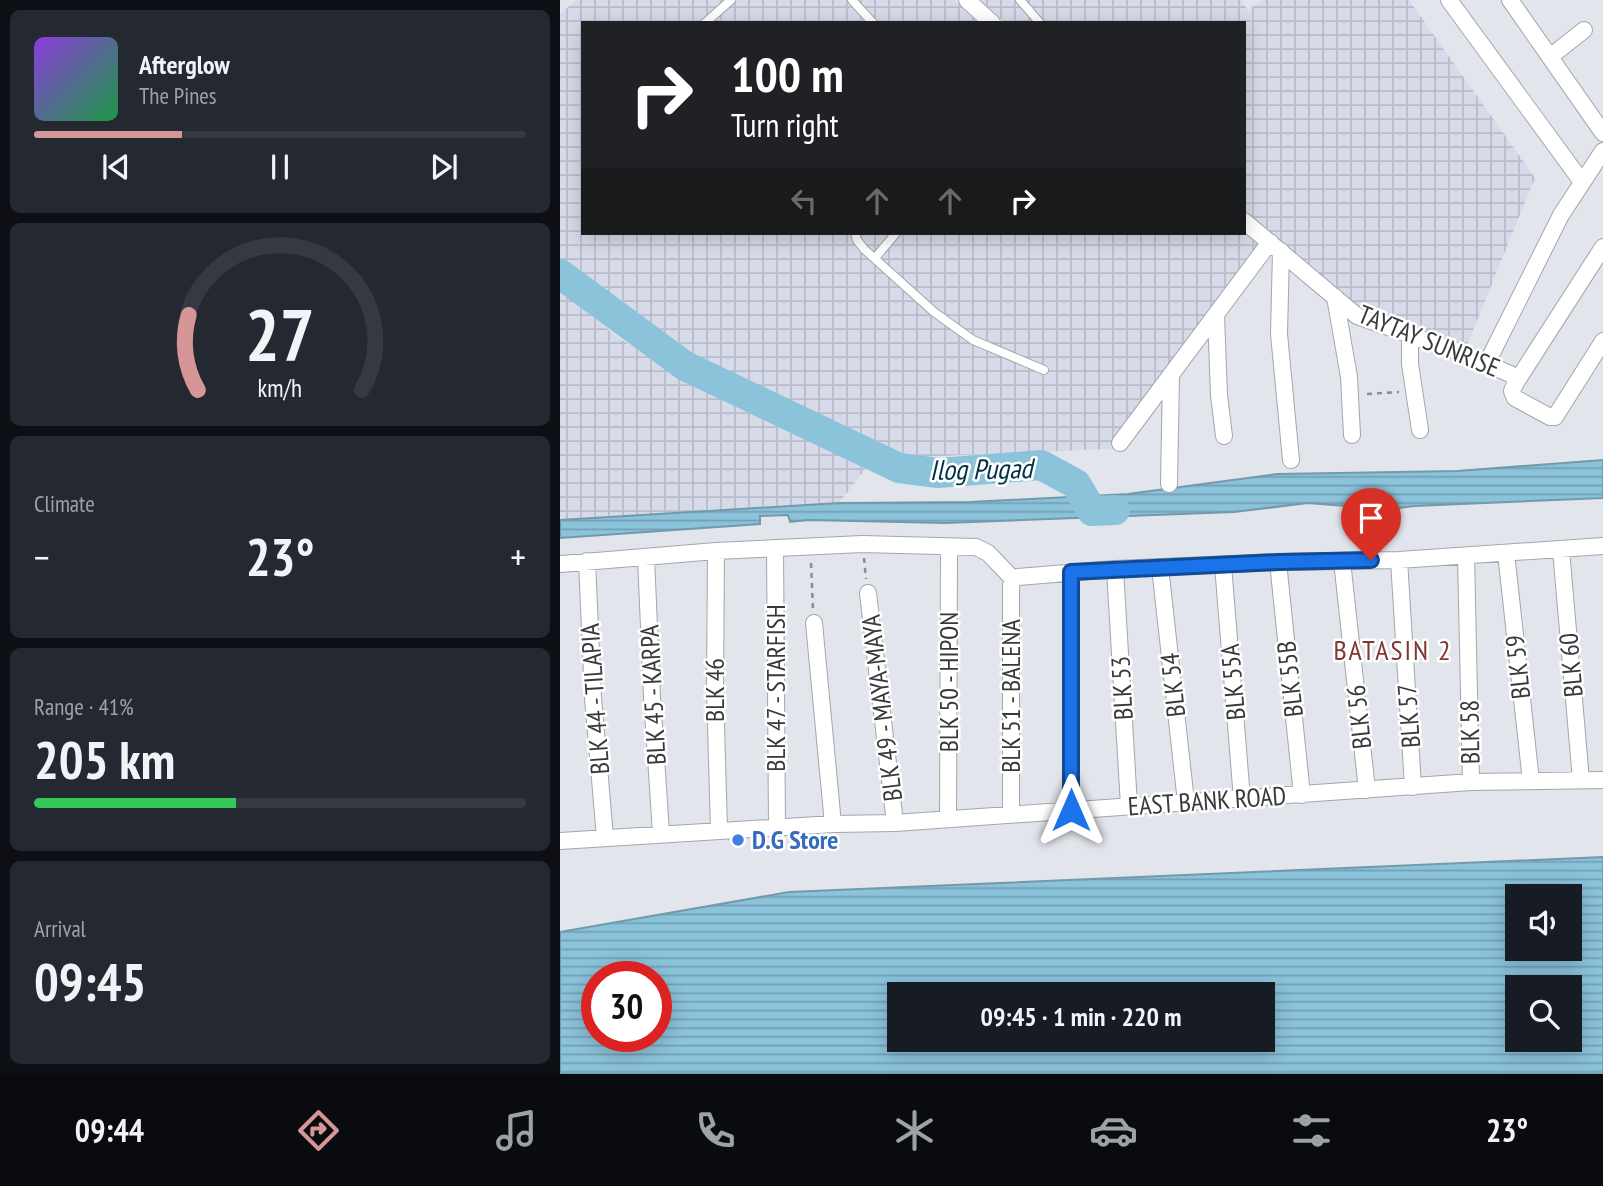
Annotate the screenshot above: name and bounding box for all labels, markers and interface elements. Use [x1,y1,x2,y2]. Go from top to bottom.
text: 100 m [731,42,844,106]
text: Afterglow [139,48,230,81]
icon: right [616,49,707,140]
text: The Pines [139,81,217,110]
text: Turn right [731,104,839,146]
icon: previous [97,148,135,186]
icon: pause [261,148,299,186]
icon: next [425,148,463,186]
icon: left [785,182,823,220]
icon: ahead [858,182,896,220]
icon: ahead [931,182,969,220]
icon: right [1004,182,1042,220]
text: 27 [245,287,315,381]
street label: TAYTAY SUNRISE [1354,297,1505,384]
text: km/h [258,372,302,404]
water label: Ilog Pugad [929,449,1036,488]
pin [1341,488,1401,560]
text: Climate [34,489,95,518]
icon: arrive [1352,499,1390,537]
text: 23° [246,523,314,590]
text: − [34,532,50,581]
text: + [510,532,526,581]
street label: BLK 47 - STARFISH [759,604,792,772]
street label: BLK 49 - MAYA-MAYA [854,612,909,803]
street label: BLK 50 - HIPON [932,612,965,752]
street label: BLK 51 - BALENA [994,619,1027,773]
street label: BLK 44 - TILAPIA [573,622,616,776]
street label: BLK 45 - KARPA [632,623,673,766]
district label: BATASIN 2 [1333,631,1453,668]
street label: BLK 60 [1551,632,1590,698]
street label: BLK 59 [1498,633,1537,701]
street label: BLK 55B [1269,639,1310,719]
street label: BLK 55A [1213,642,1252,722]
street label: BLK 54 [1153,651,1192,719]
street label: BLK 53 [1103,655,1140,721]
street label: BLK 46 [698,658,731,722]
street label: BLK 56 [1339,683,1378,751]
street label: BLK 57 [1390,683,1427,749]
text: Range · 41% [34,692,134,721]
street label: BLK 58 [1452,700,1487,764]
text: 205 km [34,726,175,793]
position arrow [1034,773,1108,847]
street label: EAST BANK ROAD [1127,779,1287,822]
place label: D.G Store [752,823,838,856]
marker: D.G Store [730,832,746,848]
map controls [1505,884,1582,1052]
button: sound [1505,884,1582,961]
text: Arrival [34,914,86,943]
text: 09:45 [34,948,146,1015]
speed limit sign: 30 [581,961,672,1052]
button: search [1505,975,1582,1052]
text: 09:45 · 1 min · 220 m [981,1000,1181,1033]
icon: directions [294,1106,343,1155]
icon: music [492,1106,541,1155]
icon: phone [691,1106,740,1155]
icon: climate [890,1106,939,1155]
icon: car [1089,1106,1138,1155]
icon: filters [1287,1106,1336,1155]
text: 09:44 [75,1109,144,1151]
text: 23° [1486,1109,1528,1151]

